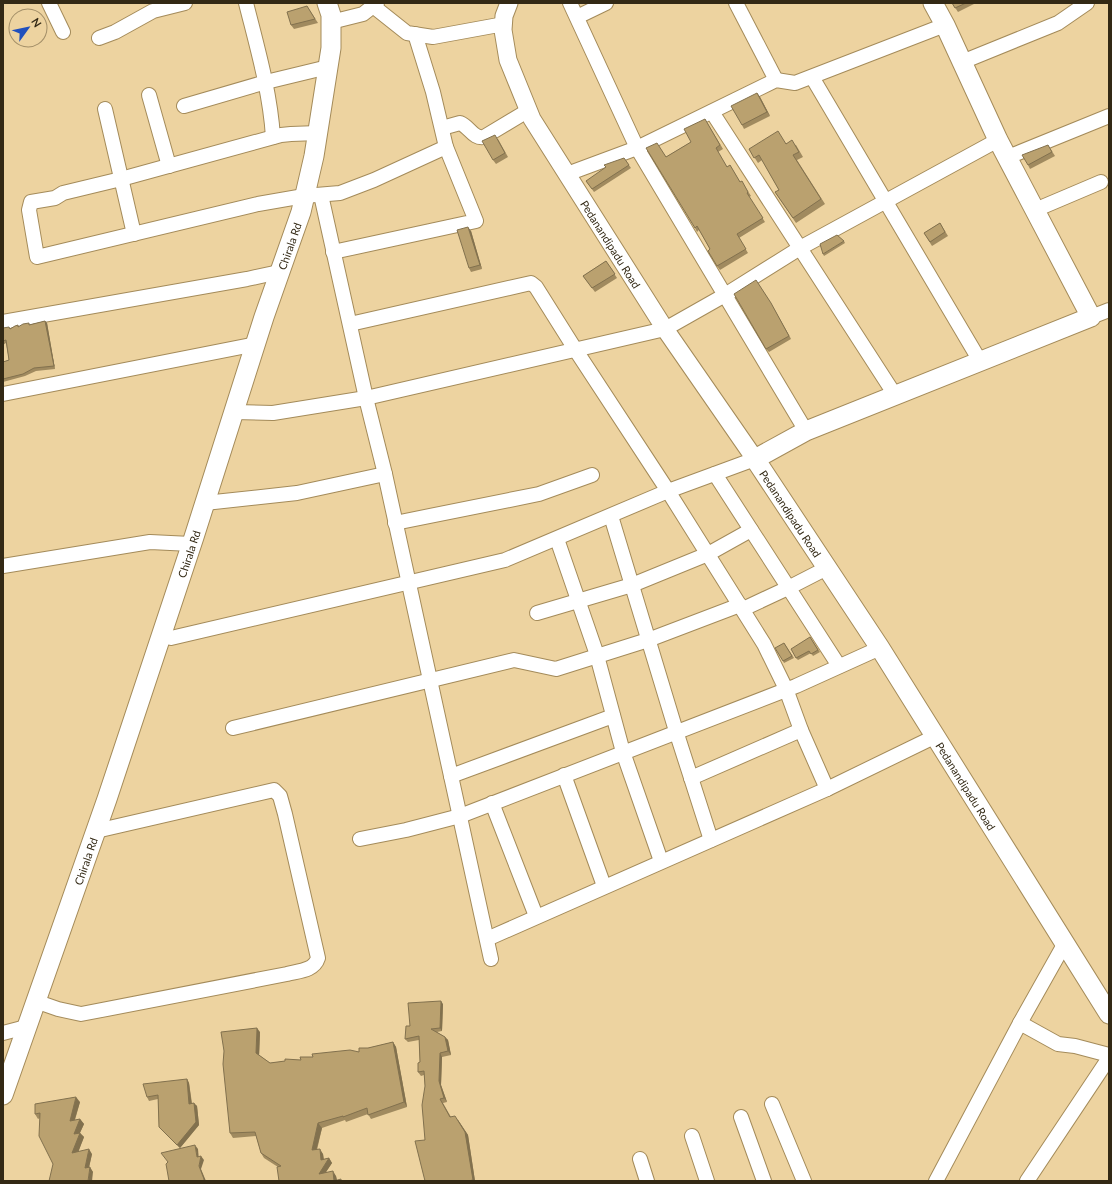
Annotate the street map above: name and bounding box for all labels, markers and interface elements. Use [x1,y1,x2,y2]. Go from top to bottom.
north arrow [8,8,48,48]
text: N [29,15,45,29]
street label: Pedanandipadu Road [578,198,644,290]
street label: Chirala Rd [275,221,303,271]
street label: Pedanandipadu Road [758,467,824,559]
street label: Chirala Rd [174,529,202,579]
street label: Pedanandipadu Road [934,739,999,832]
street label: Chirala Rd [71,836,99,886]

